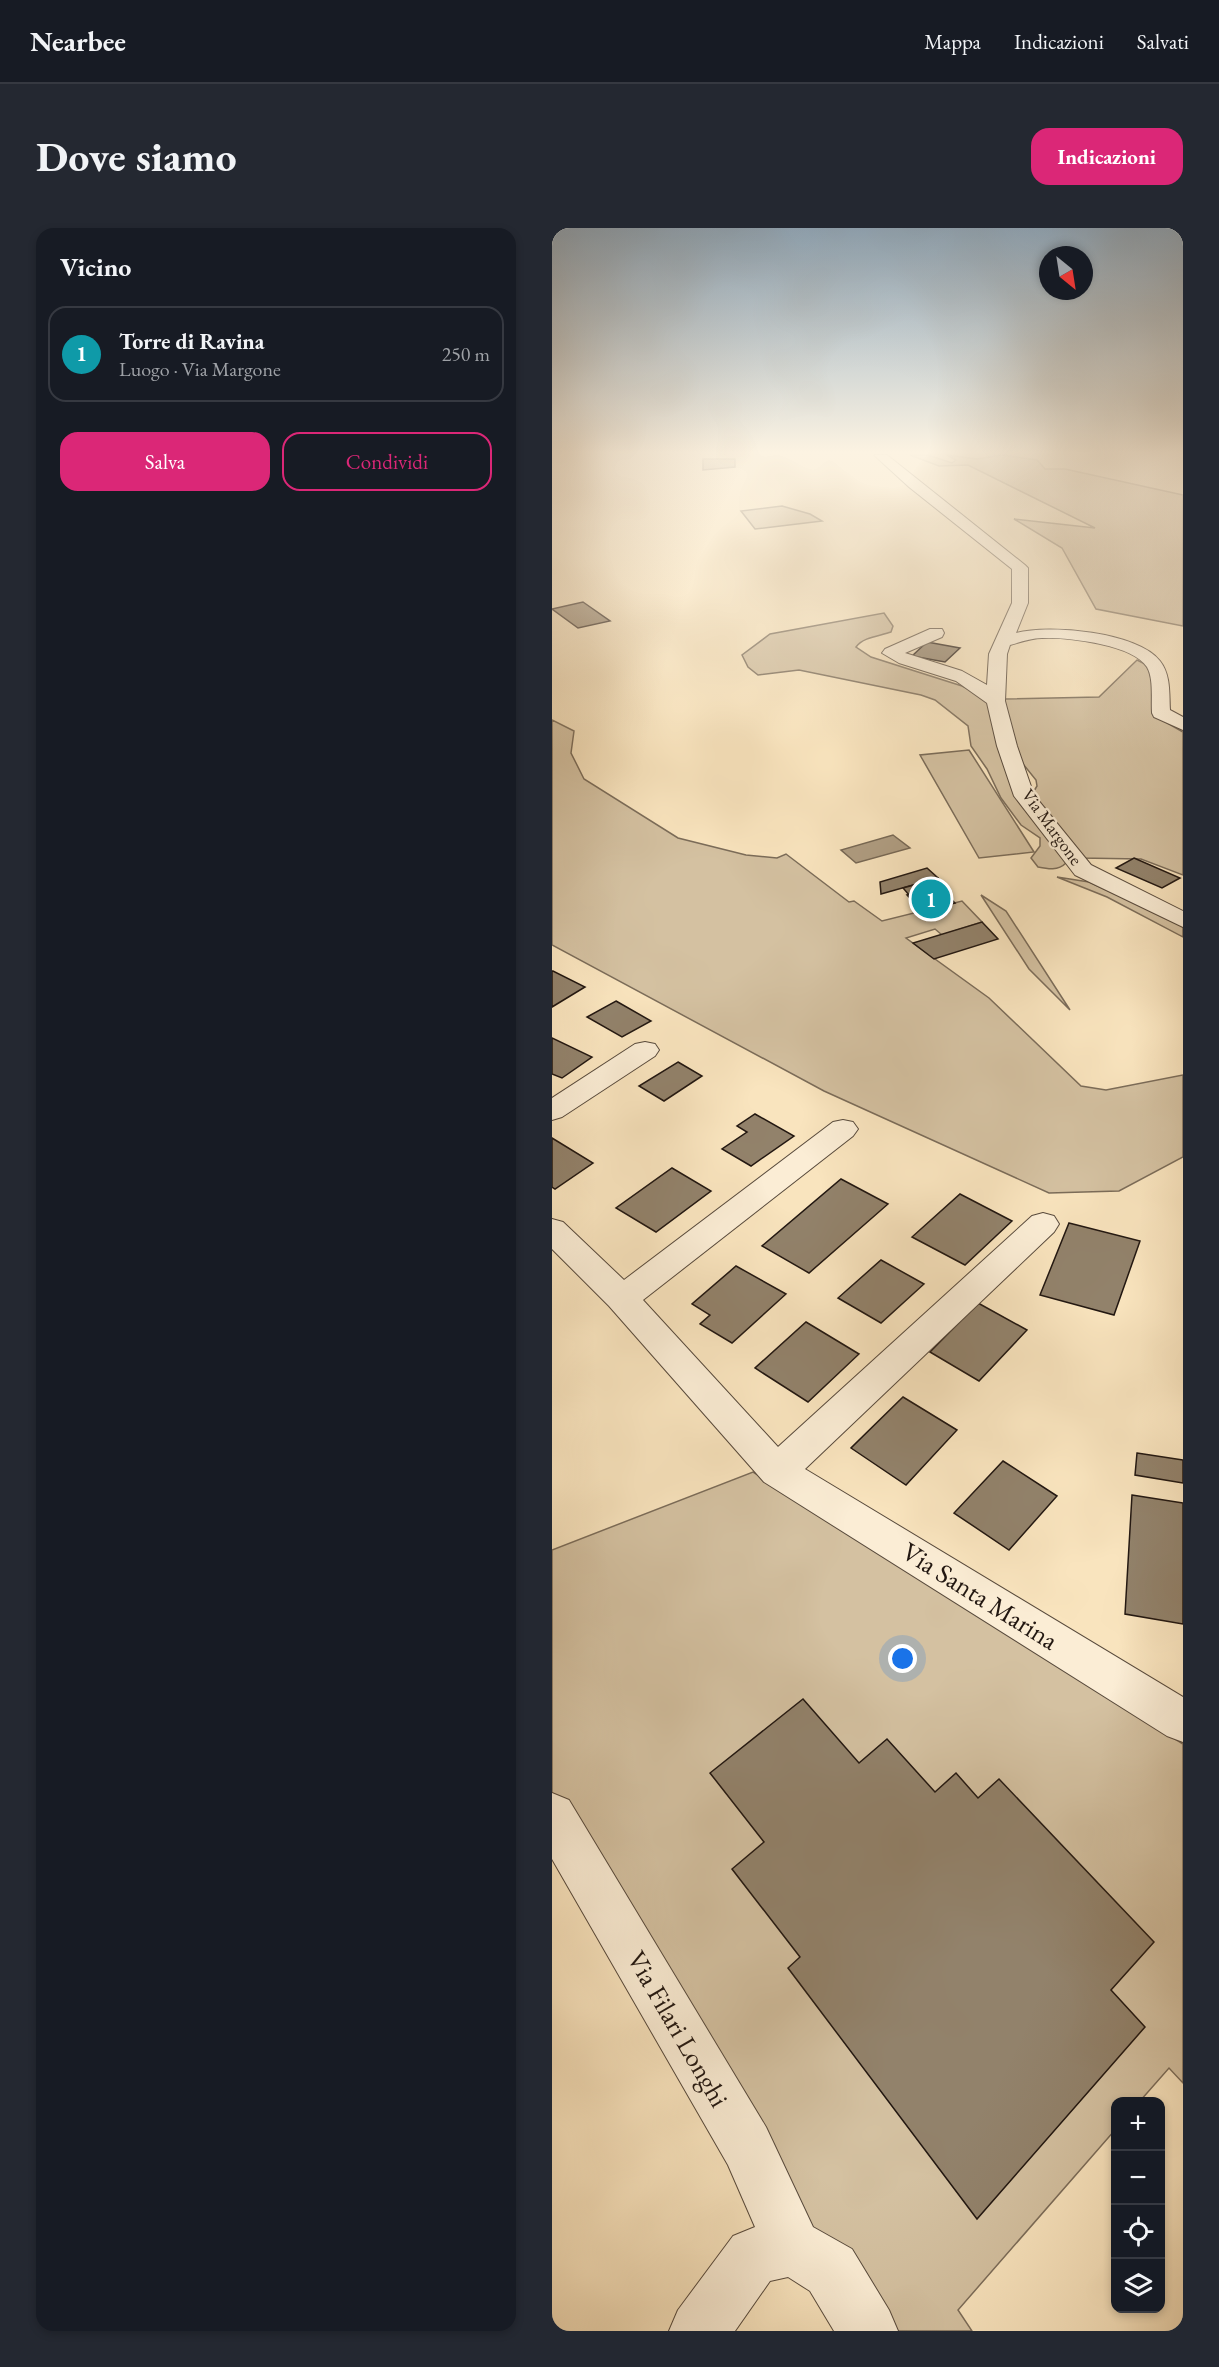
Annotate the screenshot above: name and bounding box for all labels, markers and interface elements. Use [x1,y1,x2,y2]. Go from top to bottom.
text: Nearbee [30,23,126,59]
text: Mappa [924,28,981,55]
text: Indicazioni [1014,28,1104,55]
text: Salvati [1137,28,1189,55]
button: Indicazioni [1031,128,1183,185]
text: Dove siamo [36,129,237,184]
north arrow [1039,246,1093,300]
text: Vicino [60,250,131,284]
text: Torre di Ravina [119,327,264,356]
text: 1 [76,341,87,367]
text: 250 m [442,341,490,367]
text: Luogo · Via Margone [119,356,281,382]
button: Salva [60,432,270,491]
button: Condividi [282,432,492,491]
street label: Via Margone [1017,784,1088,870]
pin: 1 [912,876,950,922]
street label: Via Santa Marina [896,1534,1065,1658]
your location [888,1644,917,1673]
street label: Via Filari Longhi [620,1944,737,2114]
map controls [1111,2097,1165,2313]
button: + [1111,2097,1165,2151]
button: − [1111,2151,1165,2205]
button: locate [1111,2205,1165,2259]
button: layers [1111,2259,1165,2313]

